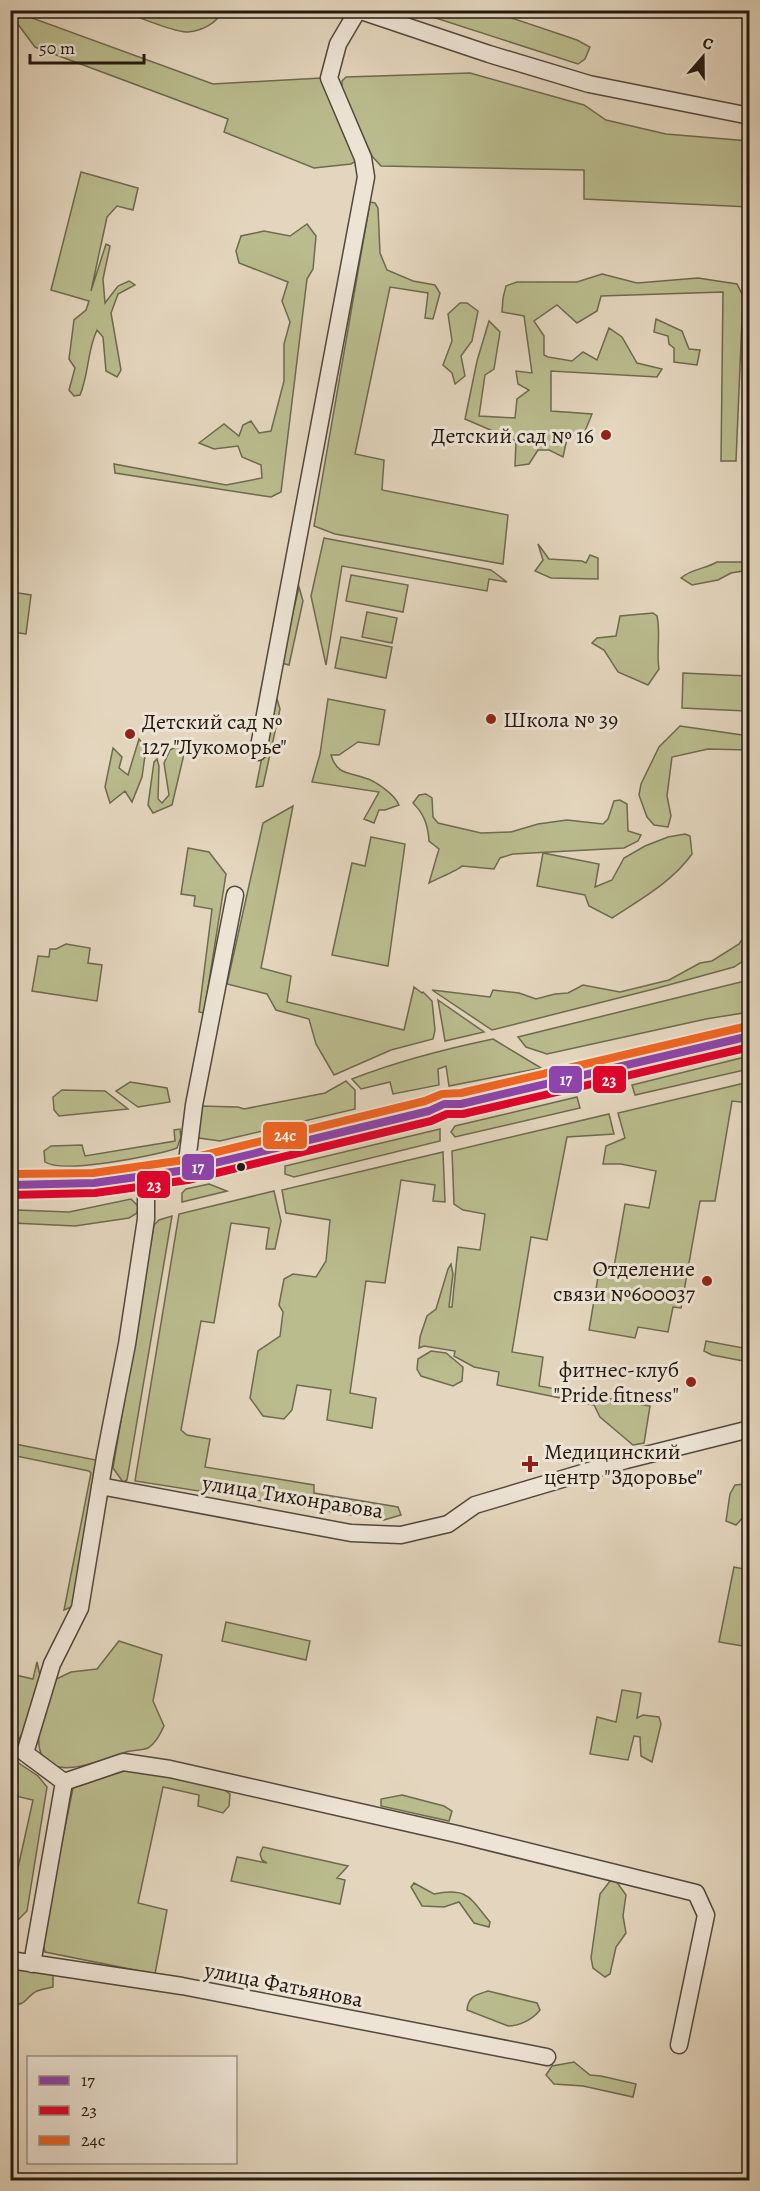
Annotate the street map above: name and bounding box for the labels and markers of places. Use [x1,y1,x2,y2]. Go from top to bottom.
place label: Детский сад № 16 [431,421,594,451]
marker: Детский сад № 16 [599,428,613,442]
place label: Школа № 39 [503,705,618,735]
place label: Детский сад № 127 "Лукоморье" [142,707,287,762]
marker: Школа № 39 [484,712,498,726]
marker: Детский сад № 127 "Лукоморье" [123,727,137,741]
unlabelled marker [235,1161,247,1173]
place label: Отделение связи №600037 [553,1254,696,1309]
marker: Отделение связи №600037 [700,1274,714,1288]
place label: фитнес-клуб "Pride fitness" [554,1355,679,1410]
marker: фитнес-клуб "Pride fitness" [684,1375,698,1389]
place label: Медицинский центр "Здоровье" [544,1437,703,1492]
marker: Медицинский центр "Здоровье" [521,1455,539,1473]

